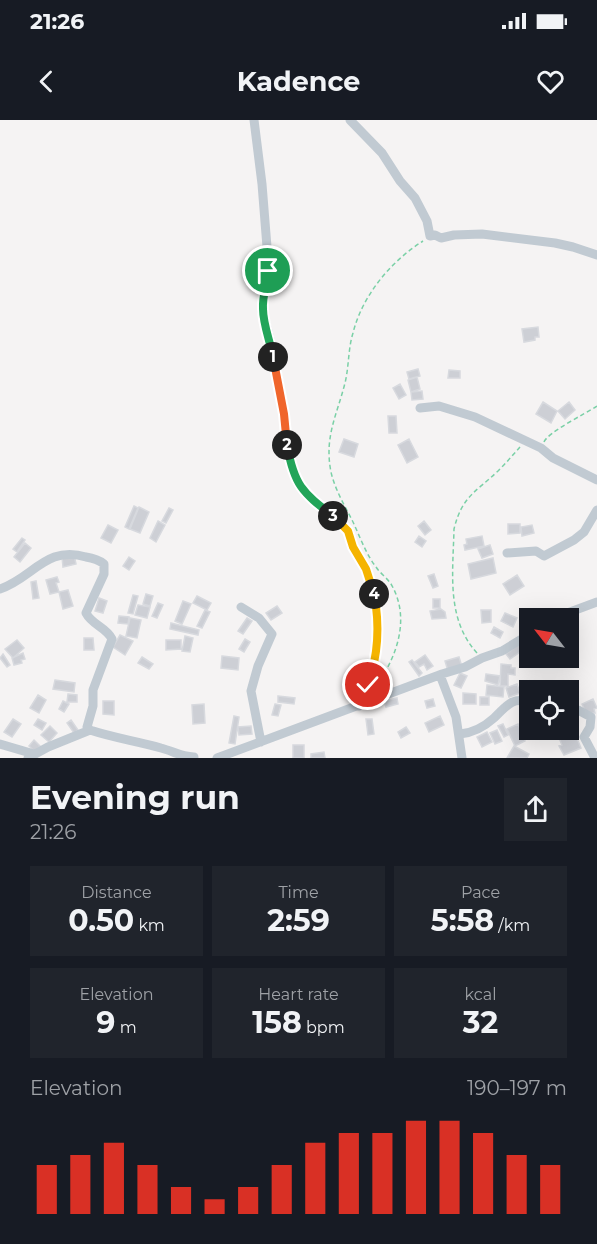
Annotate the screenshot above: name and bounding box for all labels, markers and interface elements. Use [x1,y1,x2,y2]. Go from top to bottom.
text: 21:26 [30,8,84,35]
icon: back [30,65,63,98]
text: Kadence [237,65,360,98]
icon: heart [534,65,567,98]
pin [242,245,293,296]
icon: arrive [251,254,284,287]
pin: 1 [258,342,288,372]
text: 1 [270,347,276,366]
pin: 2 [272,430,302,460]
text: 2 [282,435,292,454]
pin: 3 [318,501,348,531]
text: 3 [328,506,338,525]
pin: 4 [359,579,389,609]
text: 4 [368,584,380,603]
north arrow [519,608,579,668]
map controls [519,608,579,740]
pin [342,659,393,710]
icon: check [351,668,384,701]
button: locate [519,680,579,740]
text: Evening run [30,777,240,817]
button: share [504,778,567,841]
text: 21:26 [30,820,76,844]
text: Distance [81,883,152,902]
text: Time [278,883,319,902]
text: Pace [461,883,500,902]
text: 0.50 [68,902,134,939]
text: 2:59 [267,902,330,939]
text: 5:58 [431,902,494,939]
text: km [134,916,165,935]
text: /km [494,916,530,935]
text: Elevation [80,985,153,1004]
text: Heart rate [258,985,339,1004]
text: kcal [465,985,496,1004]
text: 9 [96,1004,115,1041]
text: 158 [252,1004,302,1041]
text: 32 [463,1004,498,1041]
text: m [115,1018,137,1037]
text: bpm [302,1018,345,1037]
text: Elevation [30,1076,122,1100]
text: 190–197 m [467,1076,567,1100]

